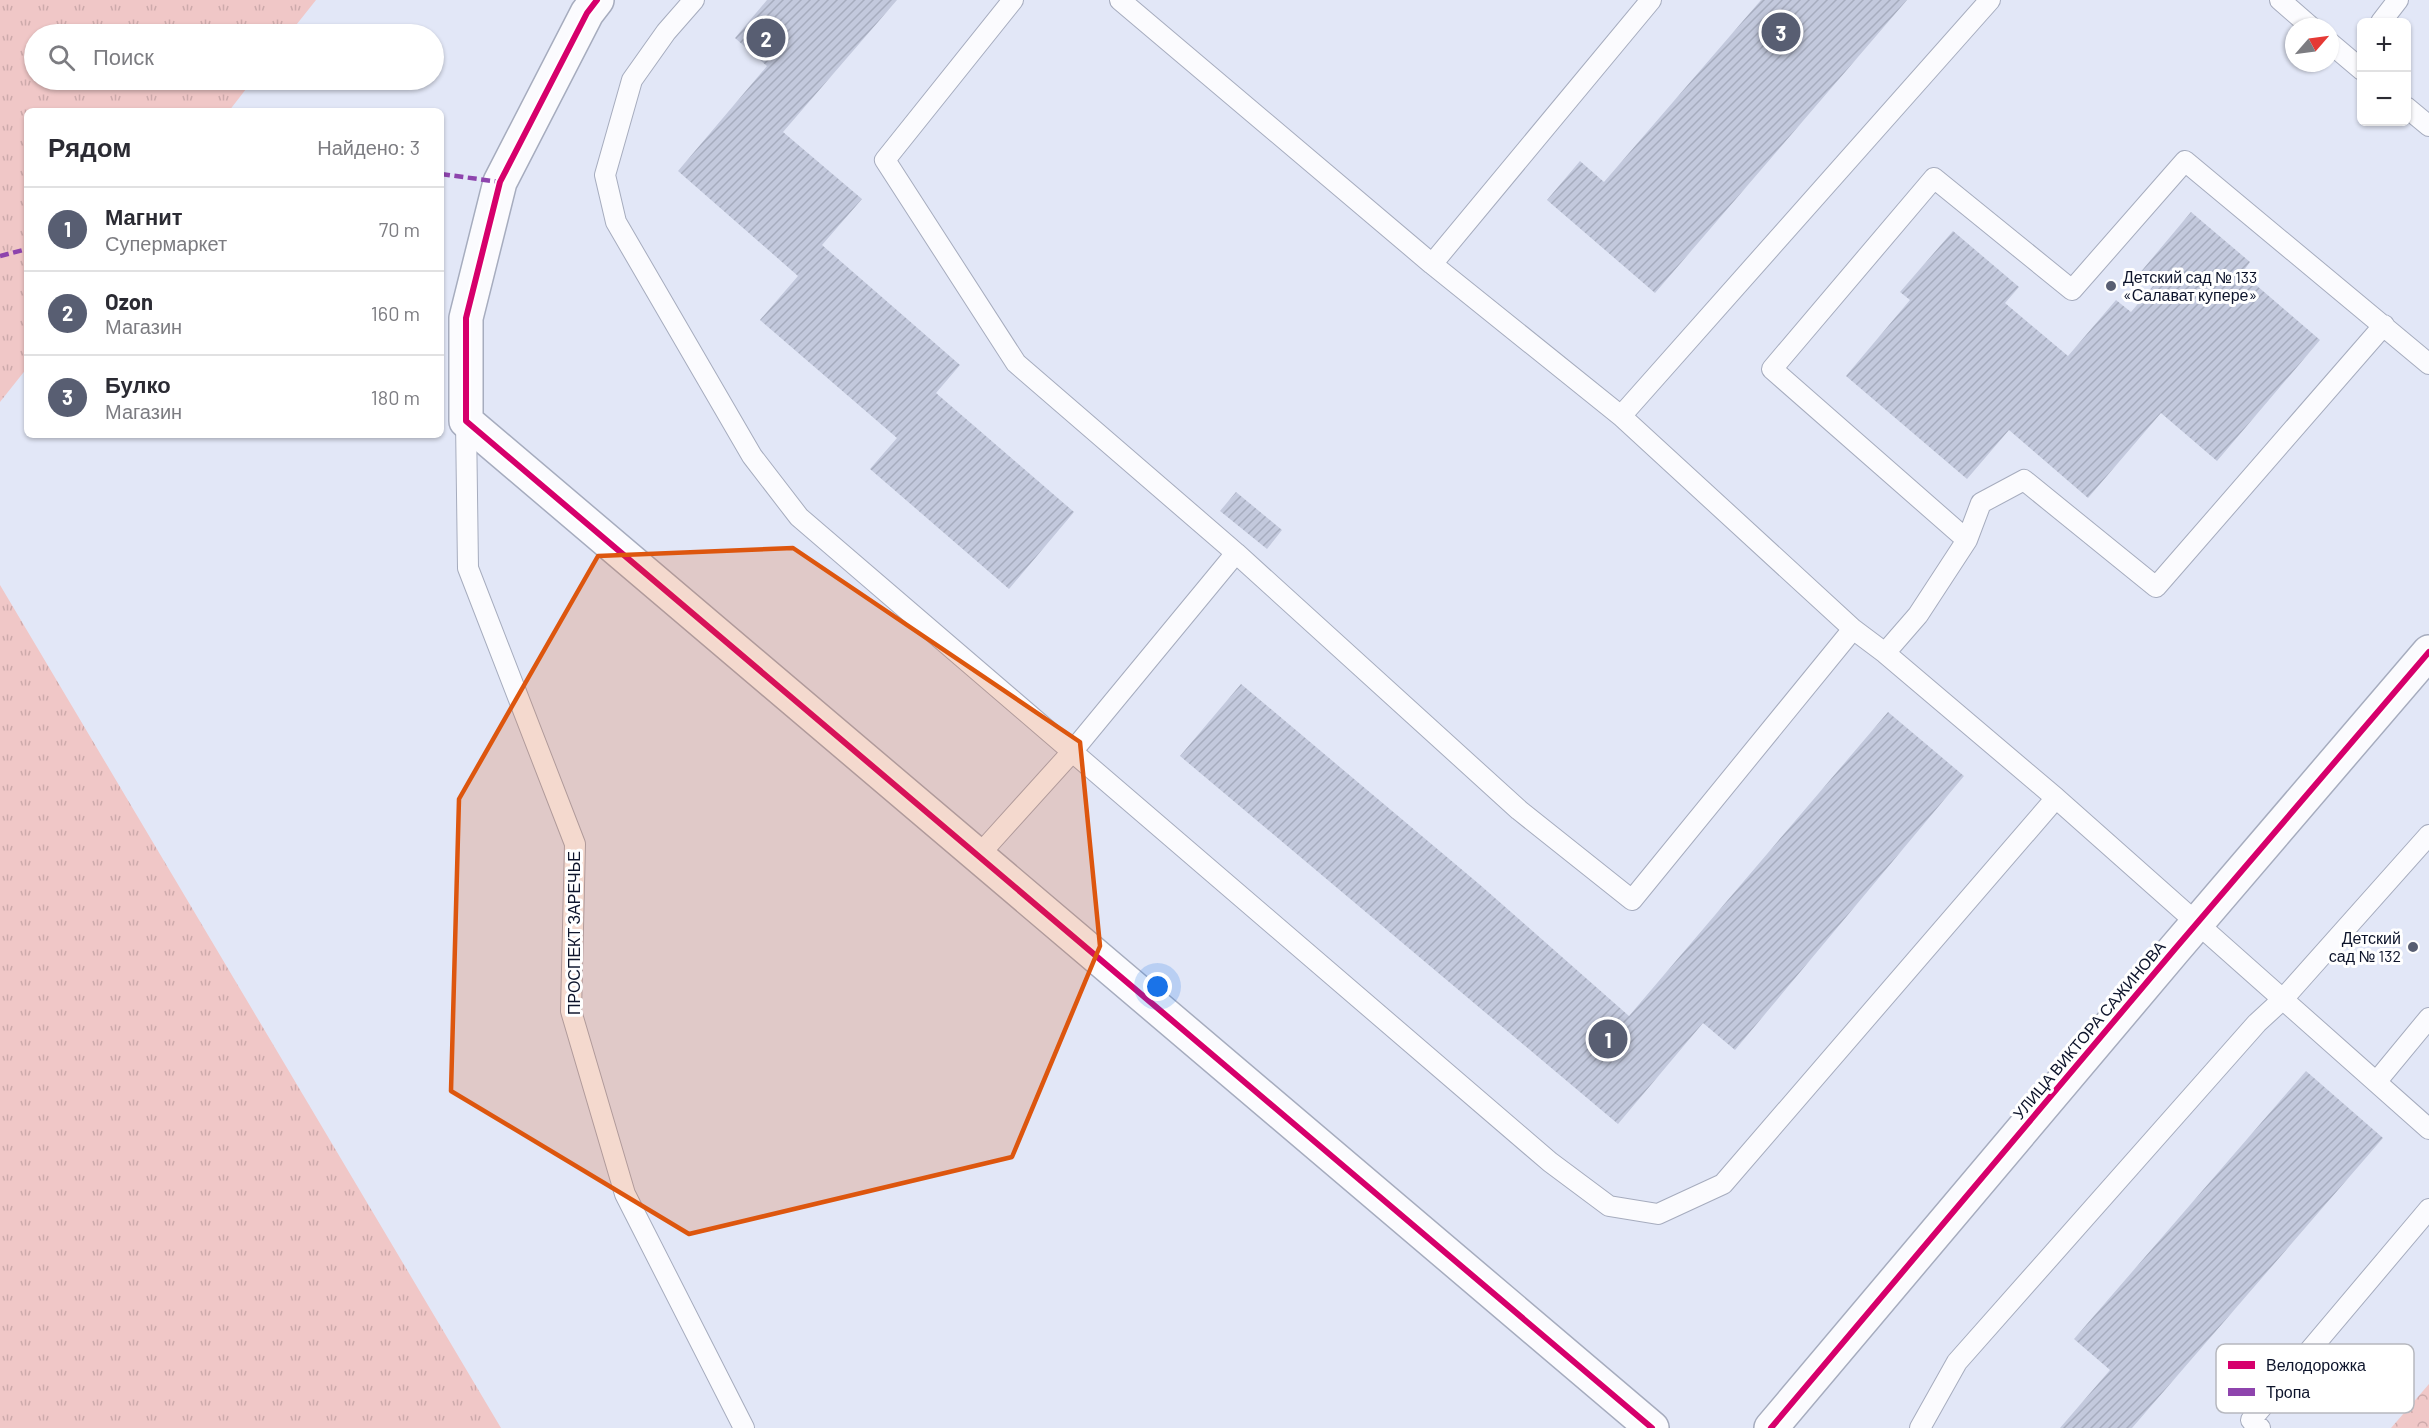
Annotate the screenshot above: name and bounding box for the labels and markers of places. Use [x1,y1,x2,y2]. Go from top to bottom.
pin: 3 [1762,9,1800,54]
pin: 2 [746,15,786,60]
place label: Детский сад № 133 «Салават купере» [2123,267,2257,304]
marker: Детский сад № 133 «Салават купере» [2104,279,2118,293]
place label: Детский сад № 132 [2329,928,2401,965]
marker: Детский сад № 132 [2406,940,2420,954]
pin: 1 [1588,1016,1628,1062]

